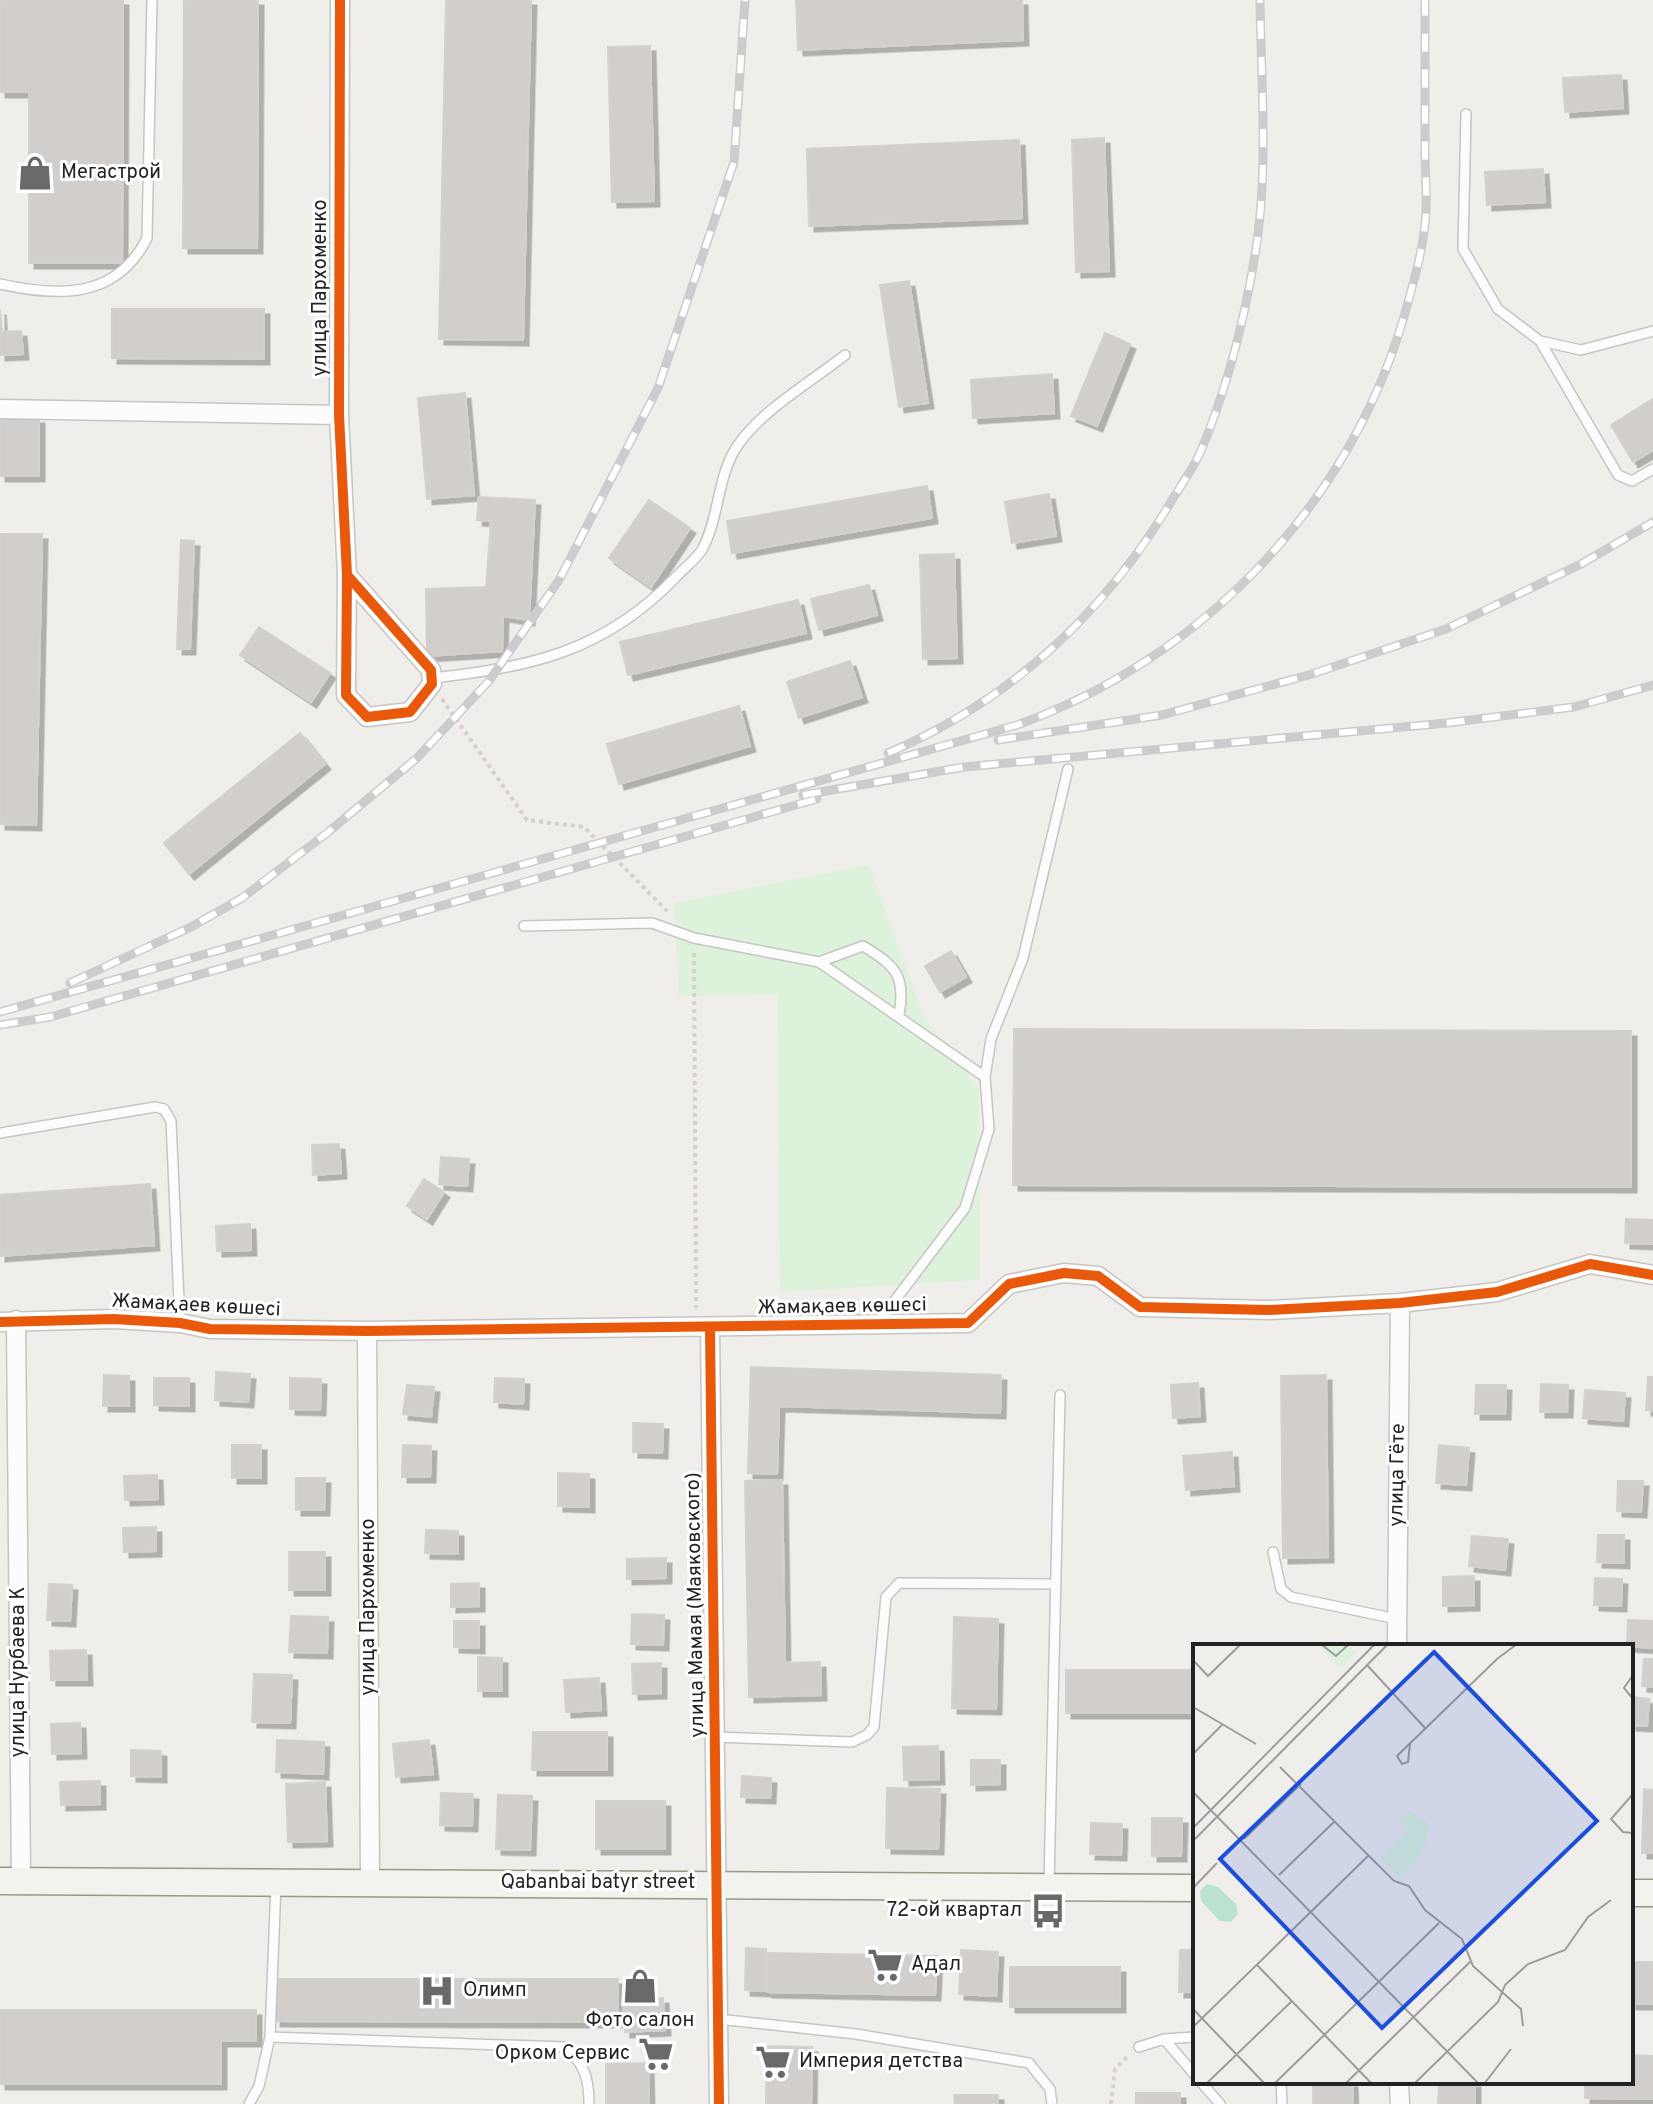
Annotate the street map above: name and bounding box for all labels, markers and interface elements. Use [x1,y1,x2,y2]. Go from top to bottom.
shop icon: Мегастрой [16,154,54,192]
place label: Мегастрой [61,160,161,186]
street label: улица Пархоменко [308,199,334,377]
street label: Жамақаев көшесі [111,1289,281,1323]
street label: Жамақаев көшесі [757,1293,927,1321]
street label: улица Гёте [1384,1423,1412,1527]
street label: улица Мамая (Маяковского) [681,1472,711,1738]
street label: улица Пархоменко [356,1518,382,1696]
street label: улица Нурбаева К [6,1587,32,1757]
inset map [1193,1644,1633,2084]
street label: Qabanbai batyr street [501,1870,695,1896]
bus stop icon: 72-ой квартал [1029,1892,1067,1930]
place label: 72-ой квартал [887,1898,1022,1924]
supermarket icon: Адал [866,1946,904,1984]
place label: Адал [911,1952,961,1978]
shop icon: Фото салон [621,1967,659,2005]
hospital icon: Олимп [418,1972,456,2010]
place label: Олимп [463,1978,527,2004]
place label: Фото салон [586,2008,694,2034]
supermarket icon: Орком Сервис [637,2035,675,2073]
place label: Орком Сервис [495,2041,630,2067]
supermarket icon: Империя детства [754,2043,792,2081]
place label: Империя детства [799,2049,963,2075]

